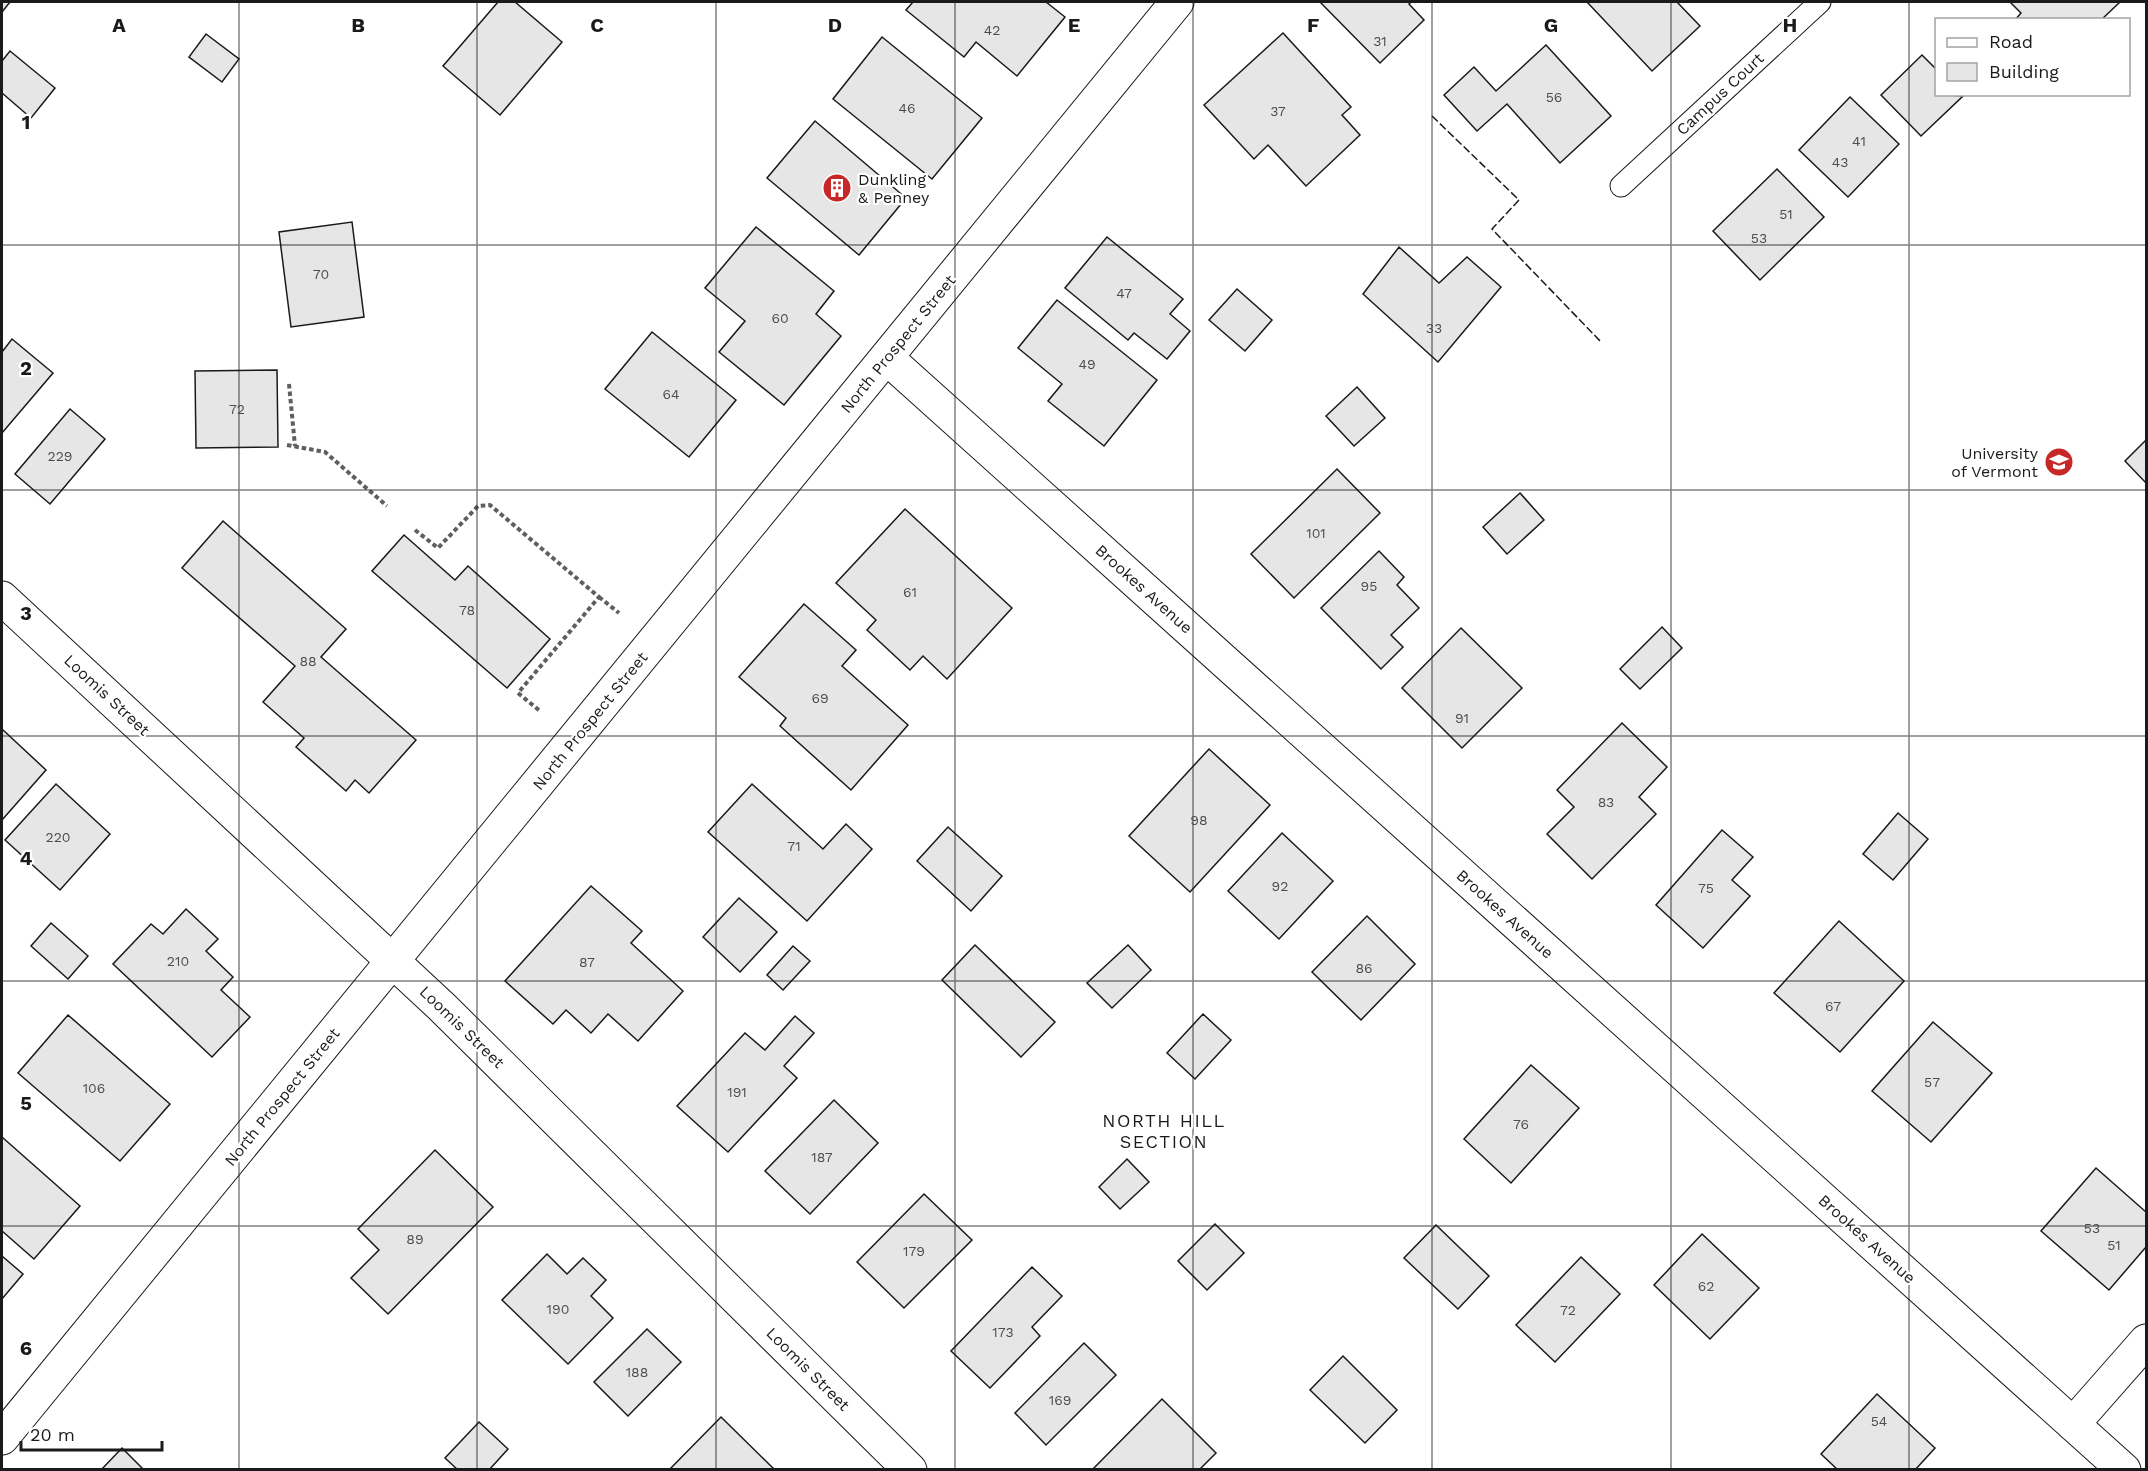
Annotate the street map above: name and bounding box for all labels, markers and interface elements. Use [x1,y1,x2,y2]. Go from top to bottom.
text: A [112,13,126,37]
text: B [351,13,365,37]
text: C [590,13,604,37]
text: D [828,13,842,37]
text: E [1068,13,1080,37]
text: F [1307,13,1319,37]
text: G [1544,13,1558,37]
text: H [1783,13,1797,37]
legend [1935,18,2130,96]
house number: 42 [984,22,1000,38]
text: Road [1989,31,2033,52]
house number: 31 [1373,33,1387,49]
street label: Campus Court [1672,49,1768,139]
text: Building [1989,61,2059,82]
house number: 56 [1546,89,1562,105]
house number: 46 [898,100,916,116]
house number: 37 [1270,103,1286,119]
text: 1 [22,110,30,134]
house number: 41 [1852,133,1866,149]
house number: 43 [1832,154,1848,170]
place label: Dunkling & Penney [858,170,930,207]
building icon: Dunkling & Penney [821,172,853,204]
house number: 51 [1779,206,1793,222]
house number: 53 [1751,230,1767,246]
house number: 70 [313,266,329,282]
street label: North Prospect Street [837,271,960,417]
house number: 47 [1116,285,1132,301]
house number: 60 [771,310,789,326]
house number: 33 [1426,320,1442,336]
text: 2 [20,356,32,380]
house number: 49 [1078,356,1096,372]
house number: 64 [662,386,680,402]
house number: 72 [229,401,245,417]
place label: University of Vermont [1951,444,2039,481]
school or university icon: University of Vermont [2043,446,2075,478]
house number: 229 [48,448,72,464]
house number: 101 [1306,525,1326,541]
street label: Brookes Avenue [1092,541,1196,637]
house number: 95 [1361,578,1377,594]
house number: 61 [903,584,917,600]
text: 3 [20,601,32,625]
house number: 78 [459,602,475,618]
street label: North Prospect Street [529,648,652,794]
street label: Loomis Street [60,651,154,740]
house number: 88 [299,653,317,669]
house number: 69 [811,690,829,706]
house number: 91 [1455,710,1469,726]
house number: 83 [1598,794,1614,810]
house number: 98 [1190,812,1208,828]
house number: 220 [45,829,71,845]
house number: 71 [787,838,801,854]
text: 4 [20,846,33,870]
street label: Brookes Avenue [1453,866,1557,962]
house number: 92 [1272,878,1288,894]
house number: 75 [1698,880,1714,896]
house number: 210 [167,953,189,969]
house number: 87 [579,954,595,970]
house number: 86 [1355,960,1373,976]
street label: Loomis Street [416,982,508,1072]
house number: 67 [1825,998,1841,1014]
street label: North Prospect Street [221,1024,344,1170]
house number: 57 [1924,1074,1940,1090]
house number: 106 [83,1080,105,1096]
house number: 191 [727,1084,747,1100]
text: 5 [20,1091,32,1115]
district label: NORTH HILL SECTION [1102,1110,1226,1152]
house number: 76 [1513,1116,1529,1132]
house number: 187 [811,1149,833,1165]
street label: Brookes Avenue [1815,1191,1919,1287]
house number: 53 [2084,1220,2100,1236]
house number: 89 [406,1231,424,1247]
house number: 51 [2107,1237,2121,1253]
house number: 179 [903,1243,925,1259]
house number: 62 [1698,1278,1714,1294]
house number: 190 [547,1301,569,1317]
house number: 72 [1560,1302,1576,1318]
street label: Loomis Street [762,1323,854,1415]
house number: 173 [992,1324,1014,1340]
text: 6 [20,1336,32,1360]
house number: 188 [626,1364,648,1380]
house number: 169 [1049,1392,1071,1408]
house number: 54 [1871,1413,1887,1429]
scale bar [21,1414,162,1452]
text: 20 m [30,1424,75,1445]

